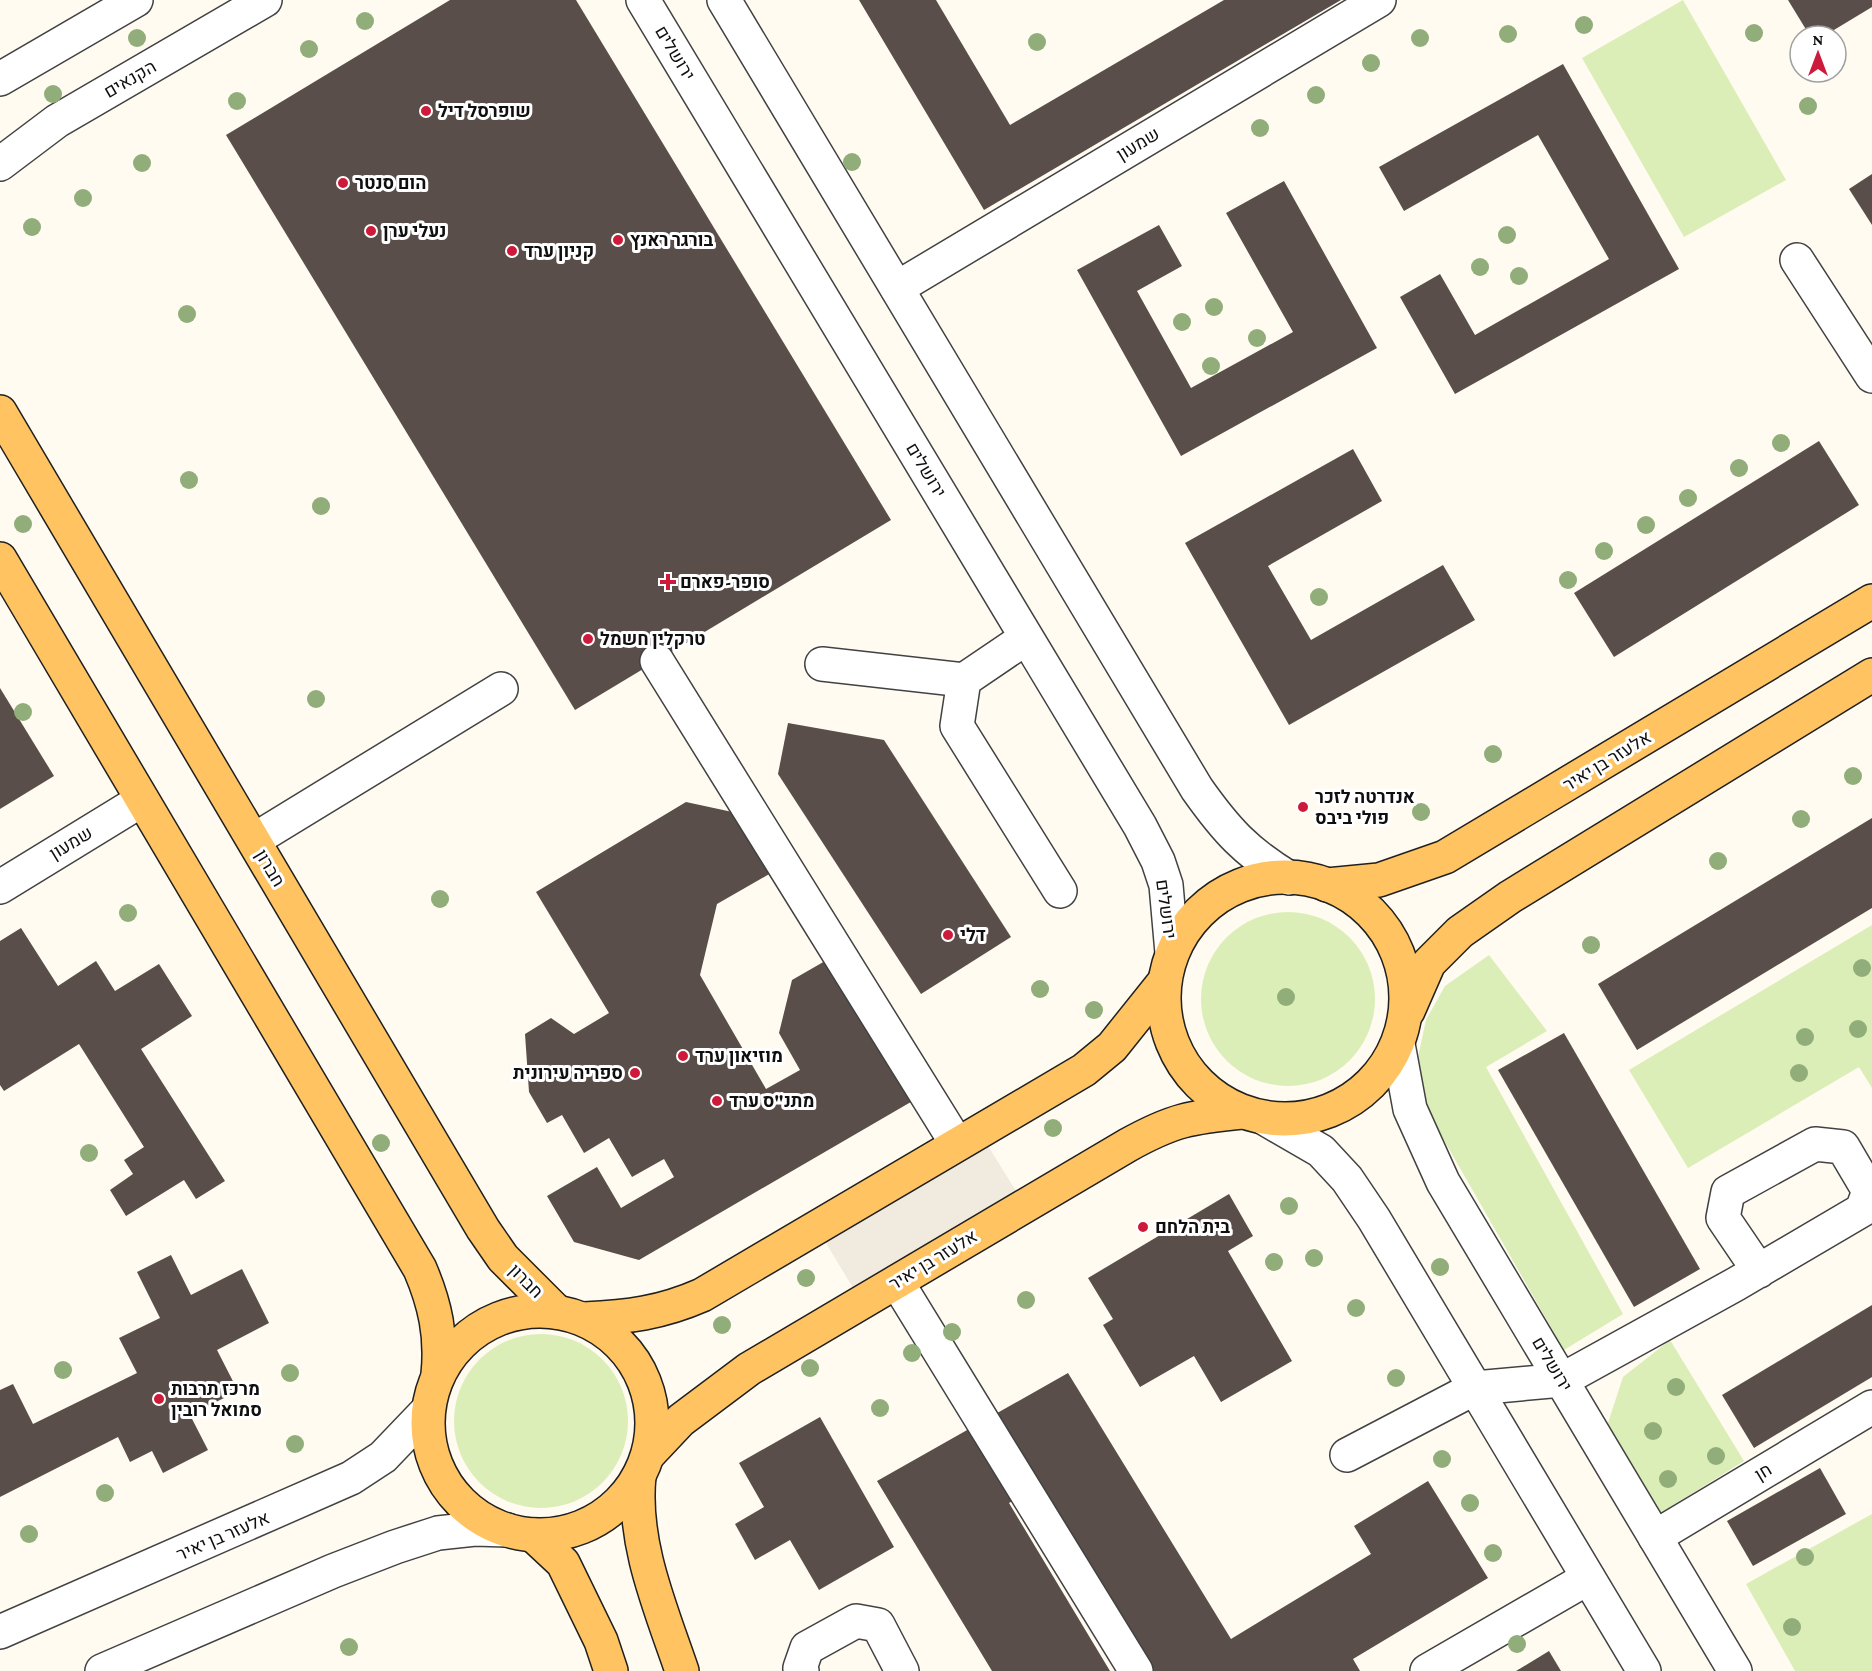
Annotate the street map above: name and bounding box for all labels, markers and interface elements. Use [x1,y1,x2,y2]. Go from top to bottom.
street label: ירושלים [651,22,699,84]
north arrow [1788,24,1848,84]
text: N [1813,31,1824,48]
street label: הקנאים [100,56,160,102]
place label: שופרסל דיל [438,101,531,121]
marker: שופרסל דיל [419,104,433,118]
street label: שמעון [1113,123,1163,165]
place label: הום סנטר [355,173,426,193]
marker: הום סנטר [336,176,350,190]
place label: נעלי ערן [383,221,446,241]
marker: נעלי ערן [364,224,378,238]
place label: בורגר ראנץ [630,230,713,250]
marker: בורגר ראנץ [611,233,625,247]
place label: קניון ערד [524,241,594,261]
marker: קניון ערד [505,244,519,258]
street label: ירושלים [902,439,950,501]
place label: סופר-פארם [680,572,770,592]
marker: סופר-פארם [661,575,675,589]
place label: טרקלין חשמל [600,629,706,649]
marker: טרקלין חשמל [581,632,595,646]
street label: אלעזר בן יאיר [1559,727,1655,795]
place label: אנדרטה לזכר פולי ביבס [1315,787,1415,828]
marker: אנדרטה לזכר פולי ביבס [1296,800,1310,814]
street label: שמעון [46,822,96,864]
street label: חברון [251,846,289,890]
street label: ירושלים [1152,878,1180,940]
place label: דלי [960,925,986,945]
marker: דלי [941,928,955,942]
place label: מוזיאון ערד [695,1046,783,1066]
marker: מוזיאון ערד [676,1049,690,1063]
place label: ספריה עירונית [513,1063,623,1083]
marker: ספריה עירונית [628,1066,642,1080]
place label: מתנ"ס ערד [729,1091,814,1111]
marker: מתנ"ס ערד [710,1094,724,1108]
place label: בית הלחם [1155,1217,1230,1237]
marker: בית הלחם [1136,1220,1150,1234]
street label: אלעזר בן יאיר [885,1226,981,1294]
street label: חברון [505,1260,547,1302]
street label: ירושלים [1528,1333,1576,1395]
place label: מרכז תרבות סמואל רובין [171,1379,262,1420]
marker: מרכז תרבות סמואל רובין [152,1392,166,1406]
street label: חן [1751,1459,1775,1485]
street label: אלעזר בן יאיר [173,1507,273,1565]

